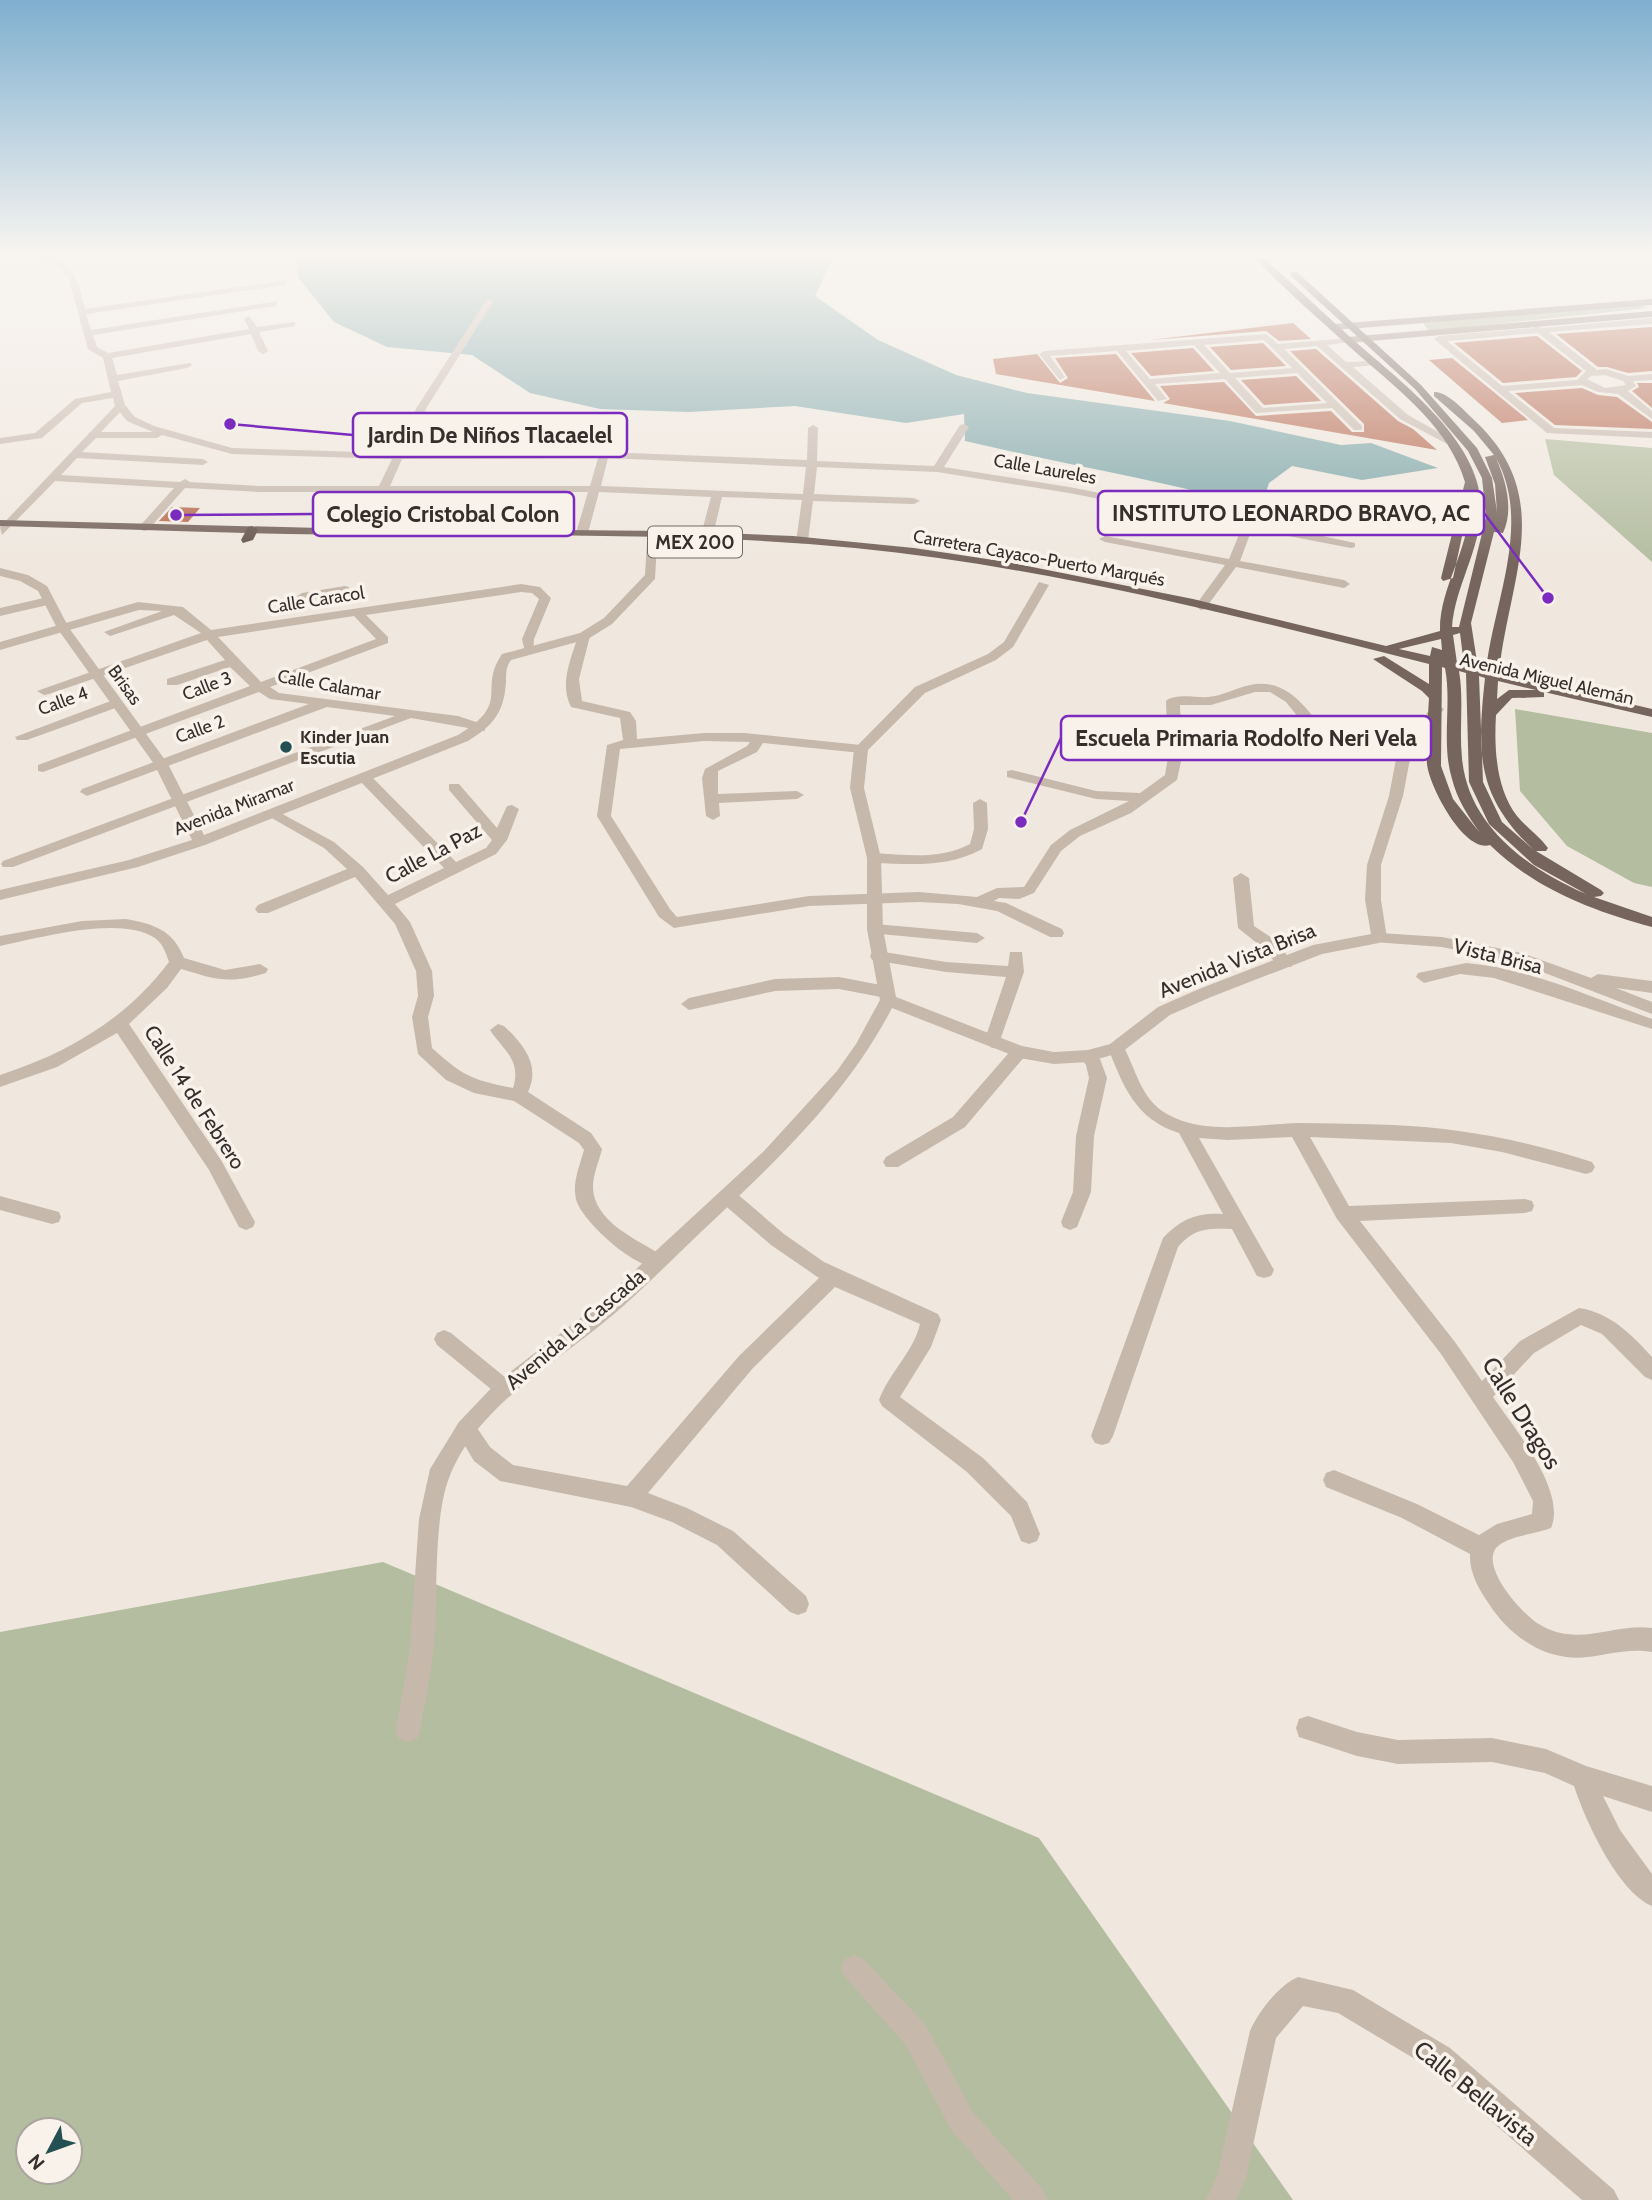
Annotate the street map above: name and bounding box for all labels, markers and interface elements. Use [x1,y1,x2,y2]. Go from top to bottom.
callout: Jardin De Niños Tlacaelel [353,413,627,457]
text: Jardin De Niños Tlacaelel [366,421,613,449]
street label: Calle Laureles [992,449,1098,489]
callout: INSTITUTO LEONARDO BRAVO, AC [1098,491,1484,535]
callout: Colegio Cristobal Colon [313,492,574,536]
text: INSTITUTO LEONARDO BRAVO, AC [1112,499,1470,527]
text: Colegio Cristobal Colon [327,500,559,528]
street label: Carretera Cayaco-Puerto Marqués [911,525,1167,591]
road number: MEX 200 [648,526,742,558]
street label: Calle Caracol [266,581,367,618]
street label: Avenida Miguel Alemán [1458,648,1636,710]
street label: Brisas [103,661,147,709]
street label: Calle Calamar [276,665,382,705]
street label: Calle 3 [179,667,235,705]
street label: Calle 4 [35,682,91,720]
street label: Calle 2 [172,710,228,748]
callout: Escuela Primaria Rodolfo Neri Vela [1061,716,1431,760]
text: Escuela Primaria Rodolfo Neri Vela [1075,724,1418,752]
place label: Kinder Juan Escutia [300,726,389,769]
marker: Kinder Juan Escutia [278,739,294,755]
street label: Avenida Miramar [171,774,298,840]
street label: Calle La Paz [381,817,485,889]
street label: Avenida Vista Brisa [1155,917,1319,1003]
street label: Vista Brisa [1451,933,1545,979]
street label: Calle 14 de Febrero [139,1020,251,1174]
street label: Avenida La Cascada [500,1263,650,1395]
street label: Calle Dragos [1476,1352,1568,1474]
street label: Calle Bellavista [1408,2034,1544,2152]
north arrow [14,2116,84,2186]
text: N [23,2149,50,2174]

